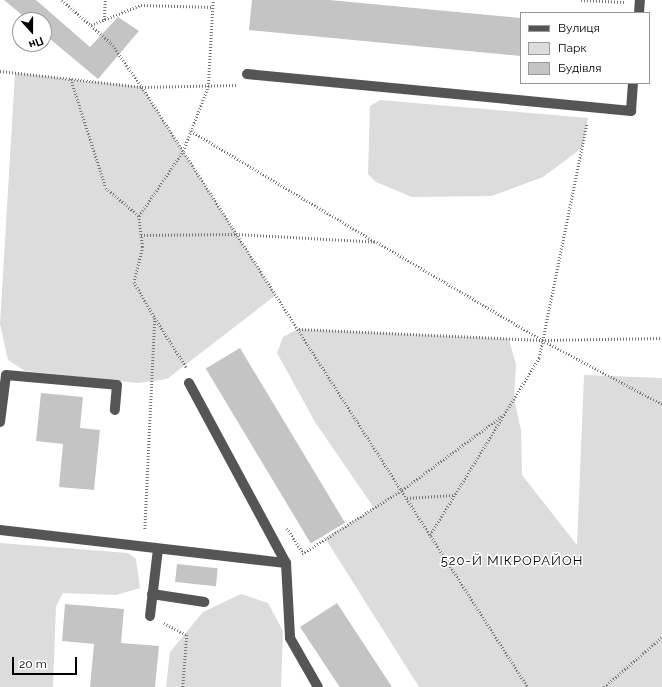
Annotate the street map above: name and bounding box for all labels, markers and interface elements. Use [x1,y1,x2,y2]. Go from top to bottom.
north arrow [12,12,52,52]
legend [520,12,650,84]
text: Вулиця [558,21,600,35]
text: Пн [27,34,45,51]
text: Парк [558,41,587,55]
text: Будівля [558,61,601,75]
district label: 520-Й МІКРОРАЙОН [441,553,583,569]
scale bar [14,649,79,675]
text: 20 m [19,657,47,671]

